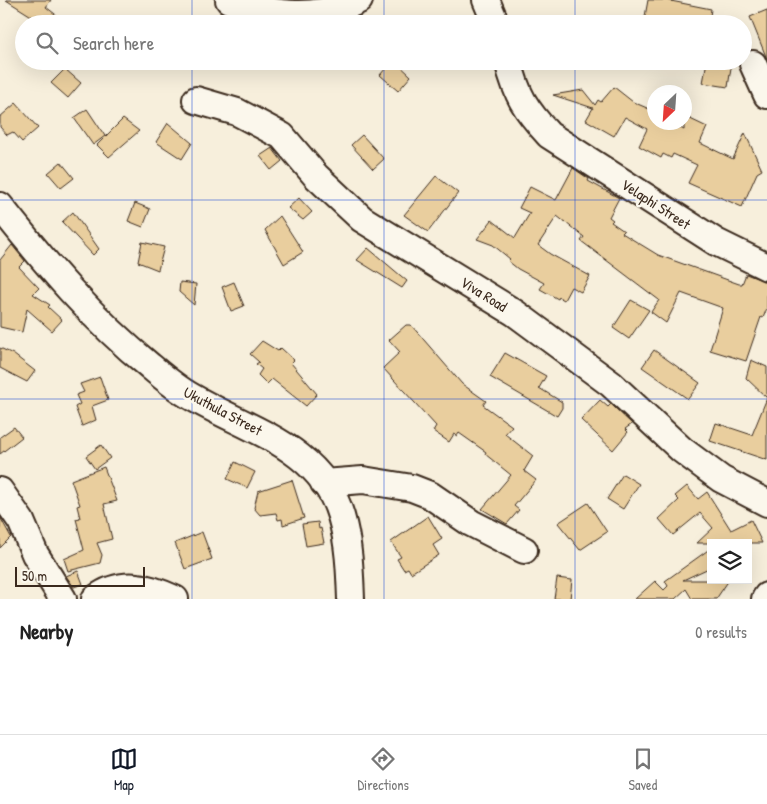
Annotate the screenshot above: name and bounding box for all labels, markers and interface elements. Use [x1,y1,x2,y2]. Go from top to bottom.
search box [15,15,752,70]
icon: search [33,29,61,57]
text: Search here [73,30,154,56]
north arrow [647,85,692,130]
street label: Velaphi Street [617,174,695,235]
street label: Viva Road [457,271,512,317]
street label: Ukuthula Street [180,381,267,441]
map controls [707,539,752,584]
button: layers [707,539,752,584]
scale bar [15,564,145,587]
text: 50 m [22,566,47,585]
text: Nearby [20,617,73,646]
text: 0 results [695,621,747,643]
tab: Map [110,745,138,794]
tab: Directions [357,745,409,794]
tab: Saved [629,745,657,794]

